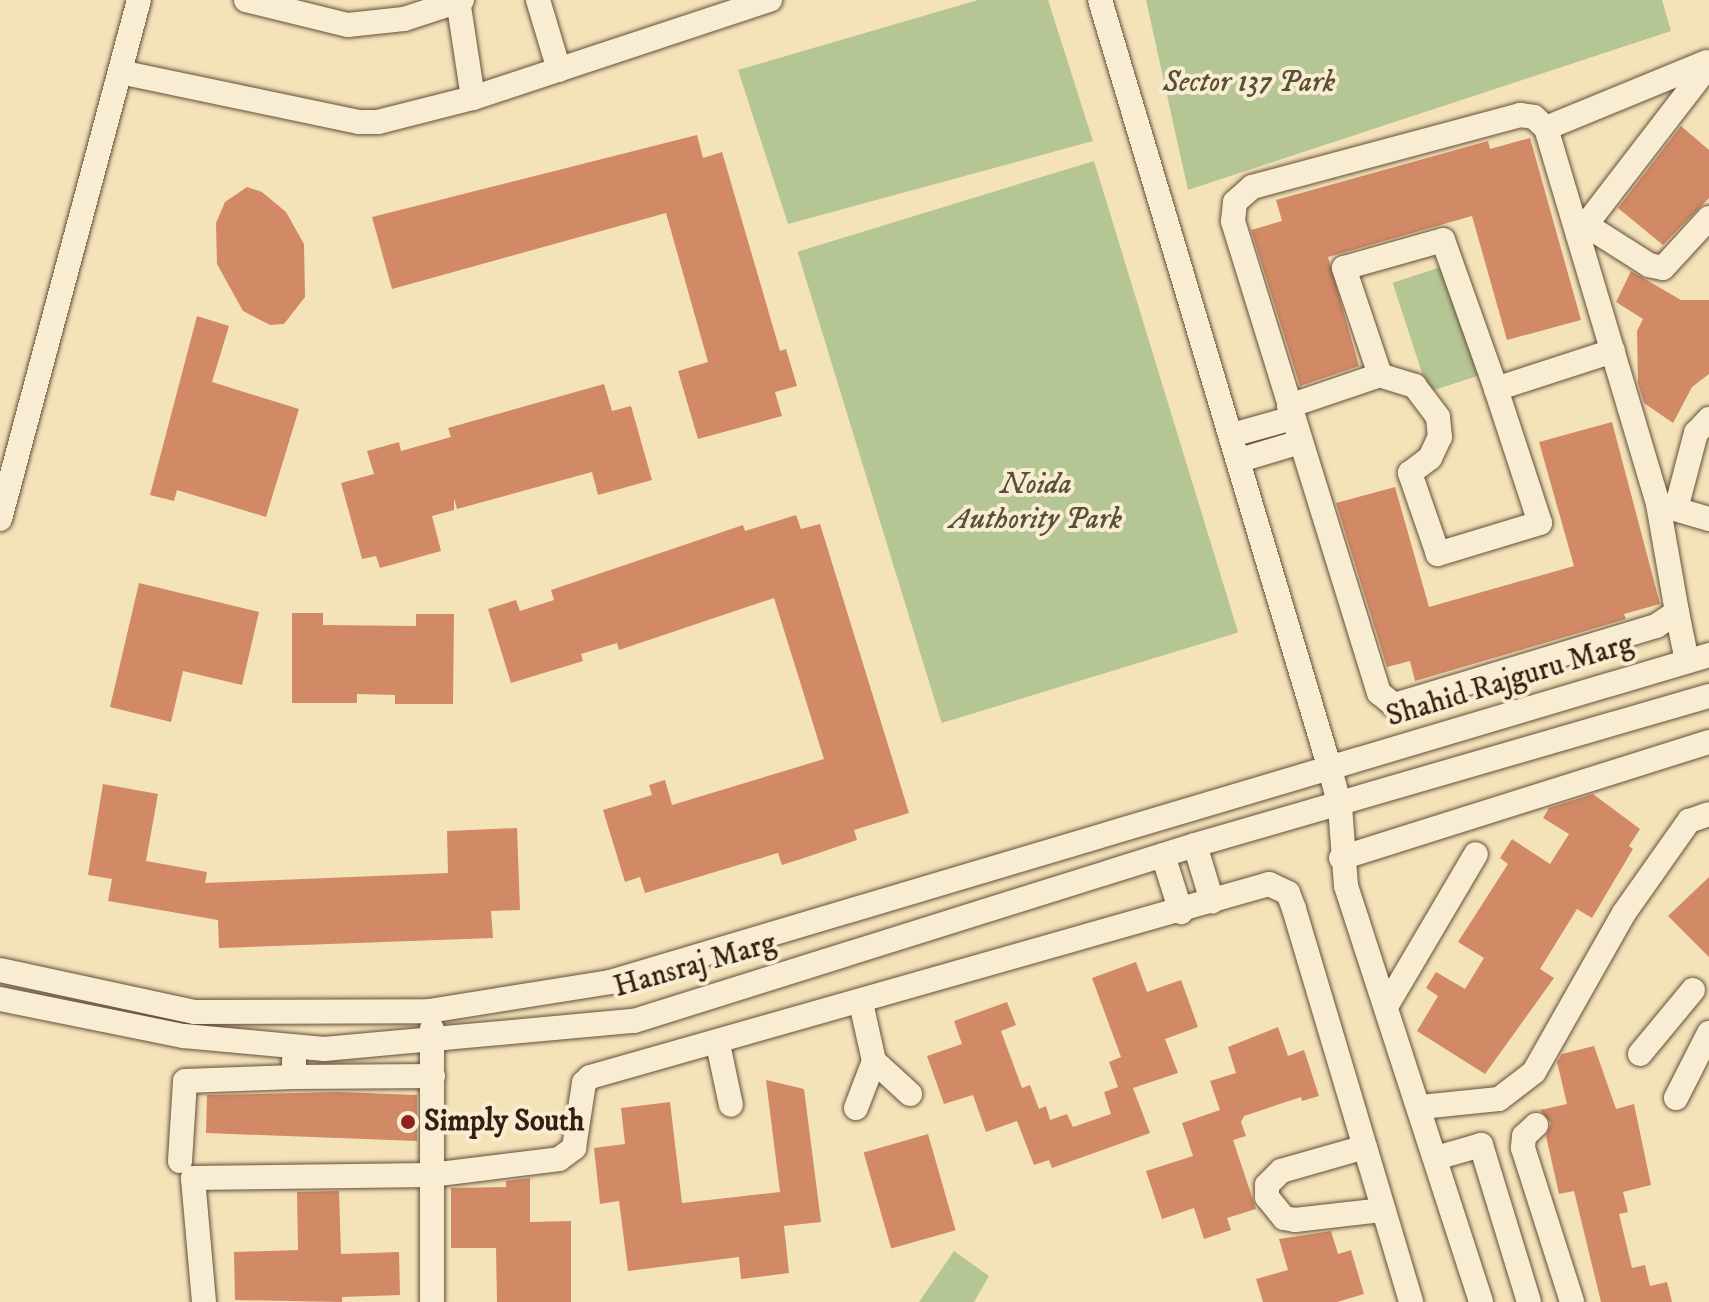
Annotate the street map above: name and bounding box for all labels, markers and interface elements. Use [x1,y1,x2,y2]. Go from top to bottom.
park label: Sector 137 Park [1163,65,1335,101]
park label: Noida Authority Park [950,467,1122,538]
street label: Shahid Rajguru Marg [1382,626,1638,736]
street label: Hansraj Marg [610,926,780,1006]
place label: Simply South [424,1104,584,1140]
marker: Simply South [399,1113,417,1131]

